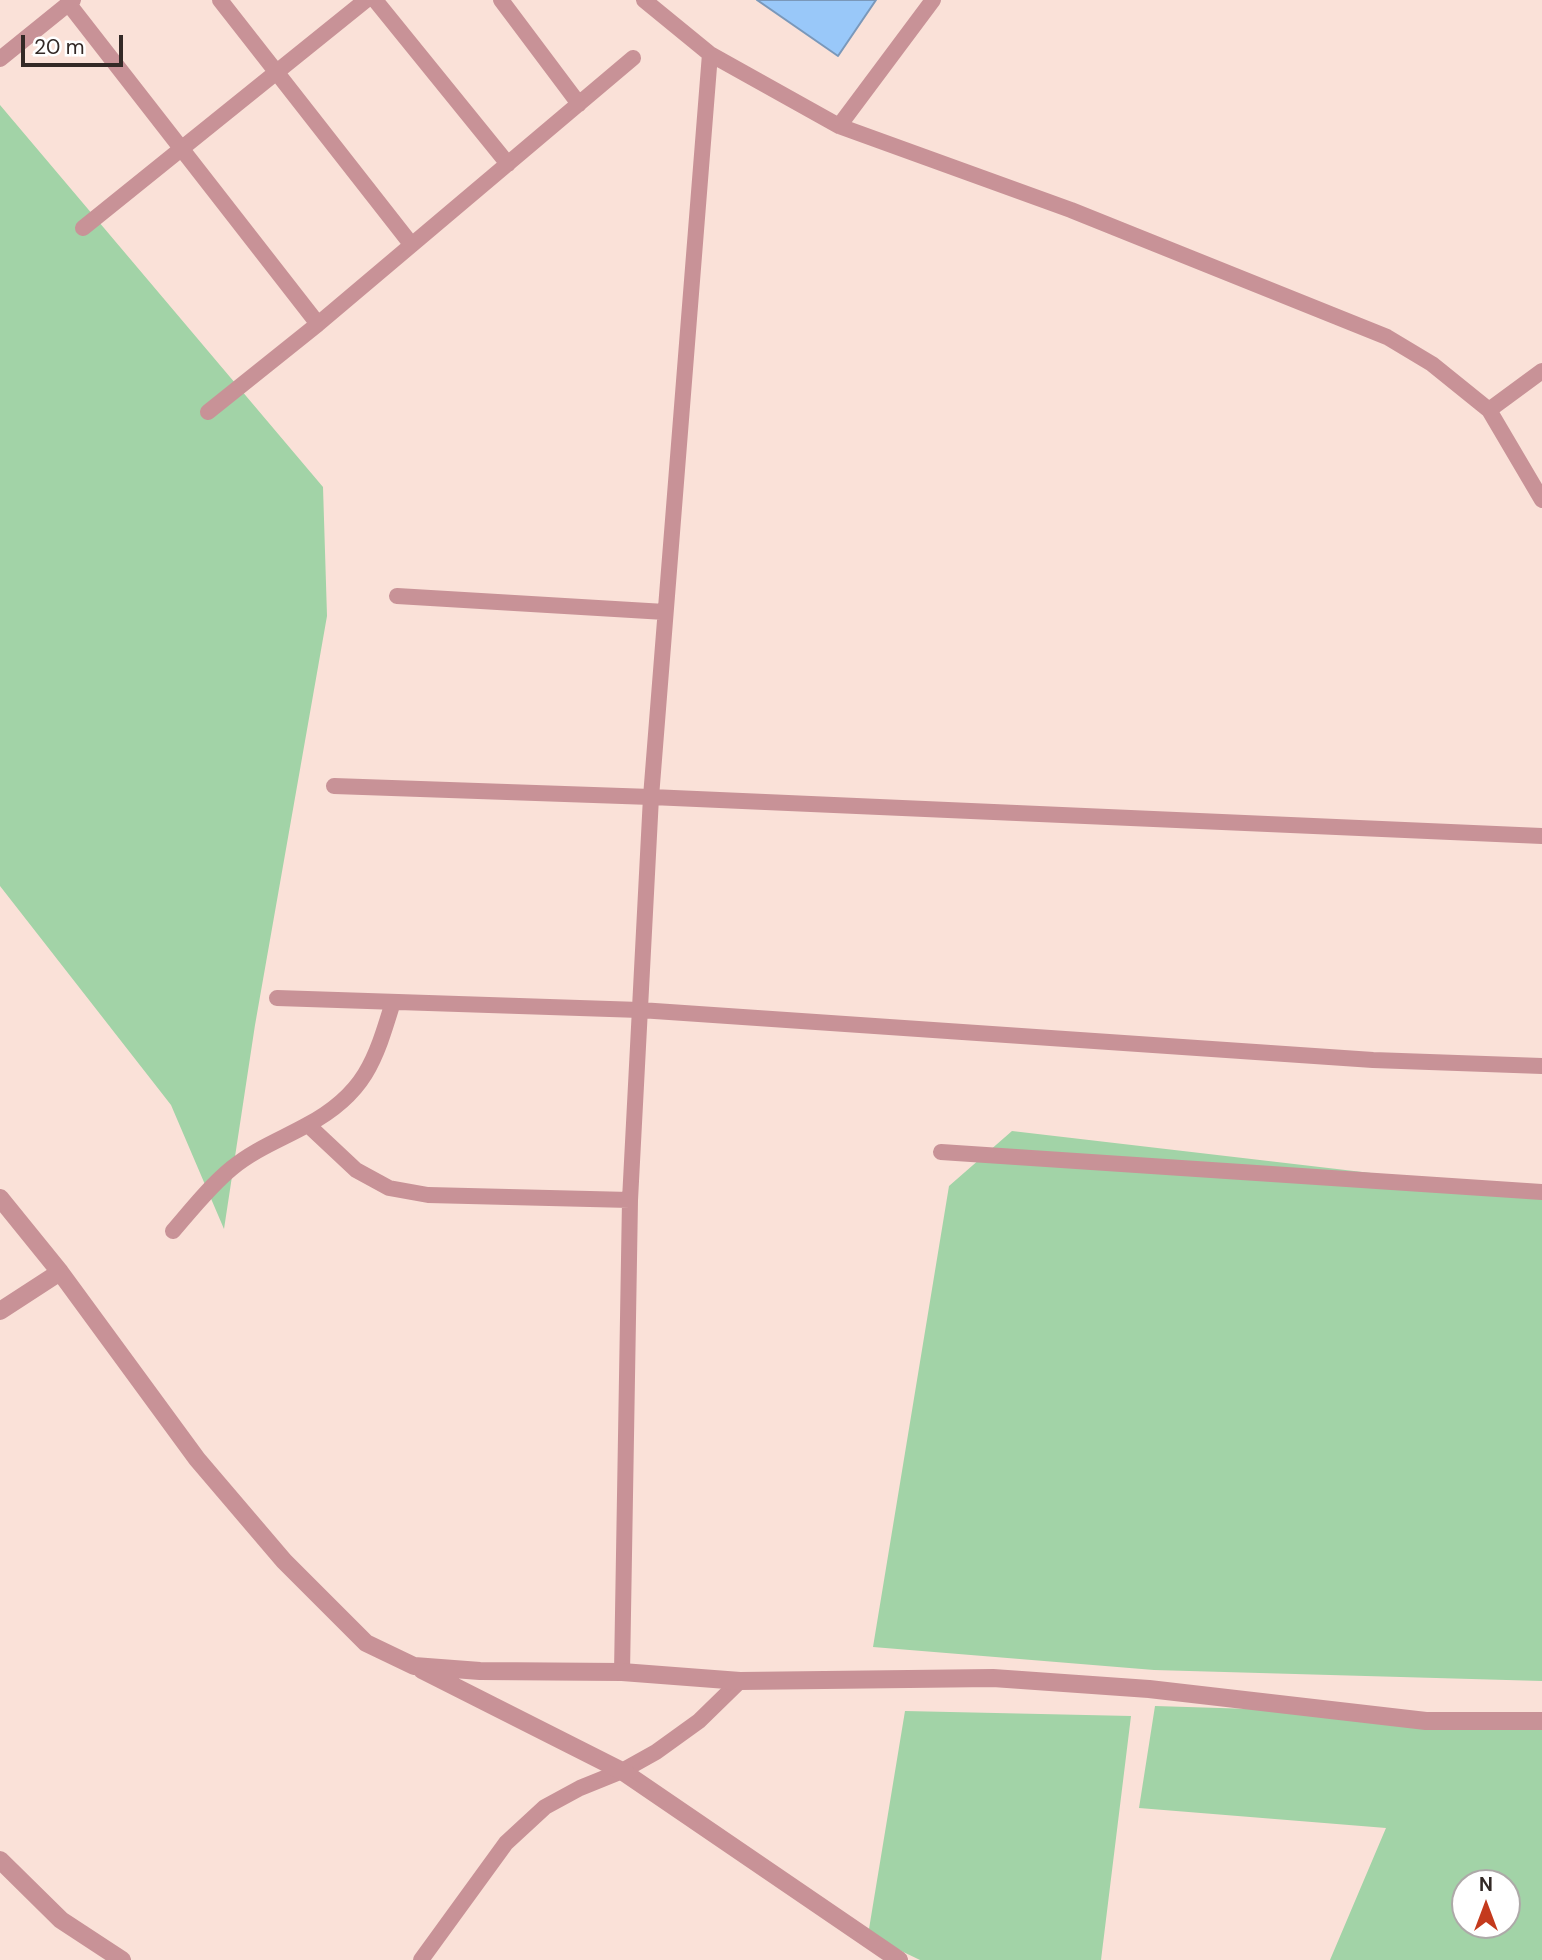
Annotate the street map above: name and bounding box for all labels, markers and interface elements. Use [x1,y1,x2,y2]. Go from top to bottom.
scale bar [24,21,126,65]
text: 20 m [34,33,85,61]
north arrow [1451,1869,1521,1939]
text: N [1479,1872,1493,1897]

